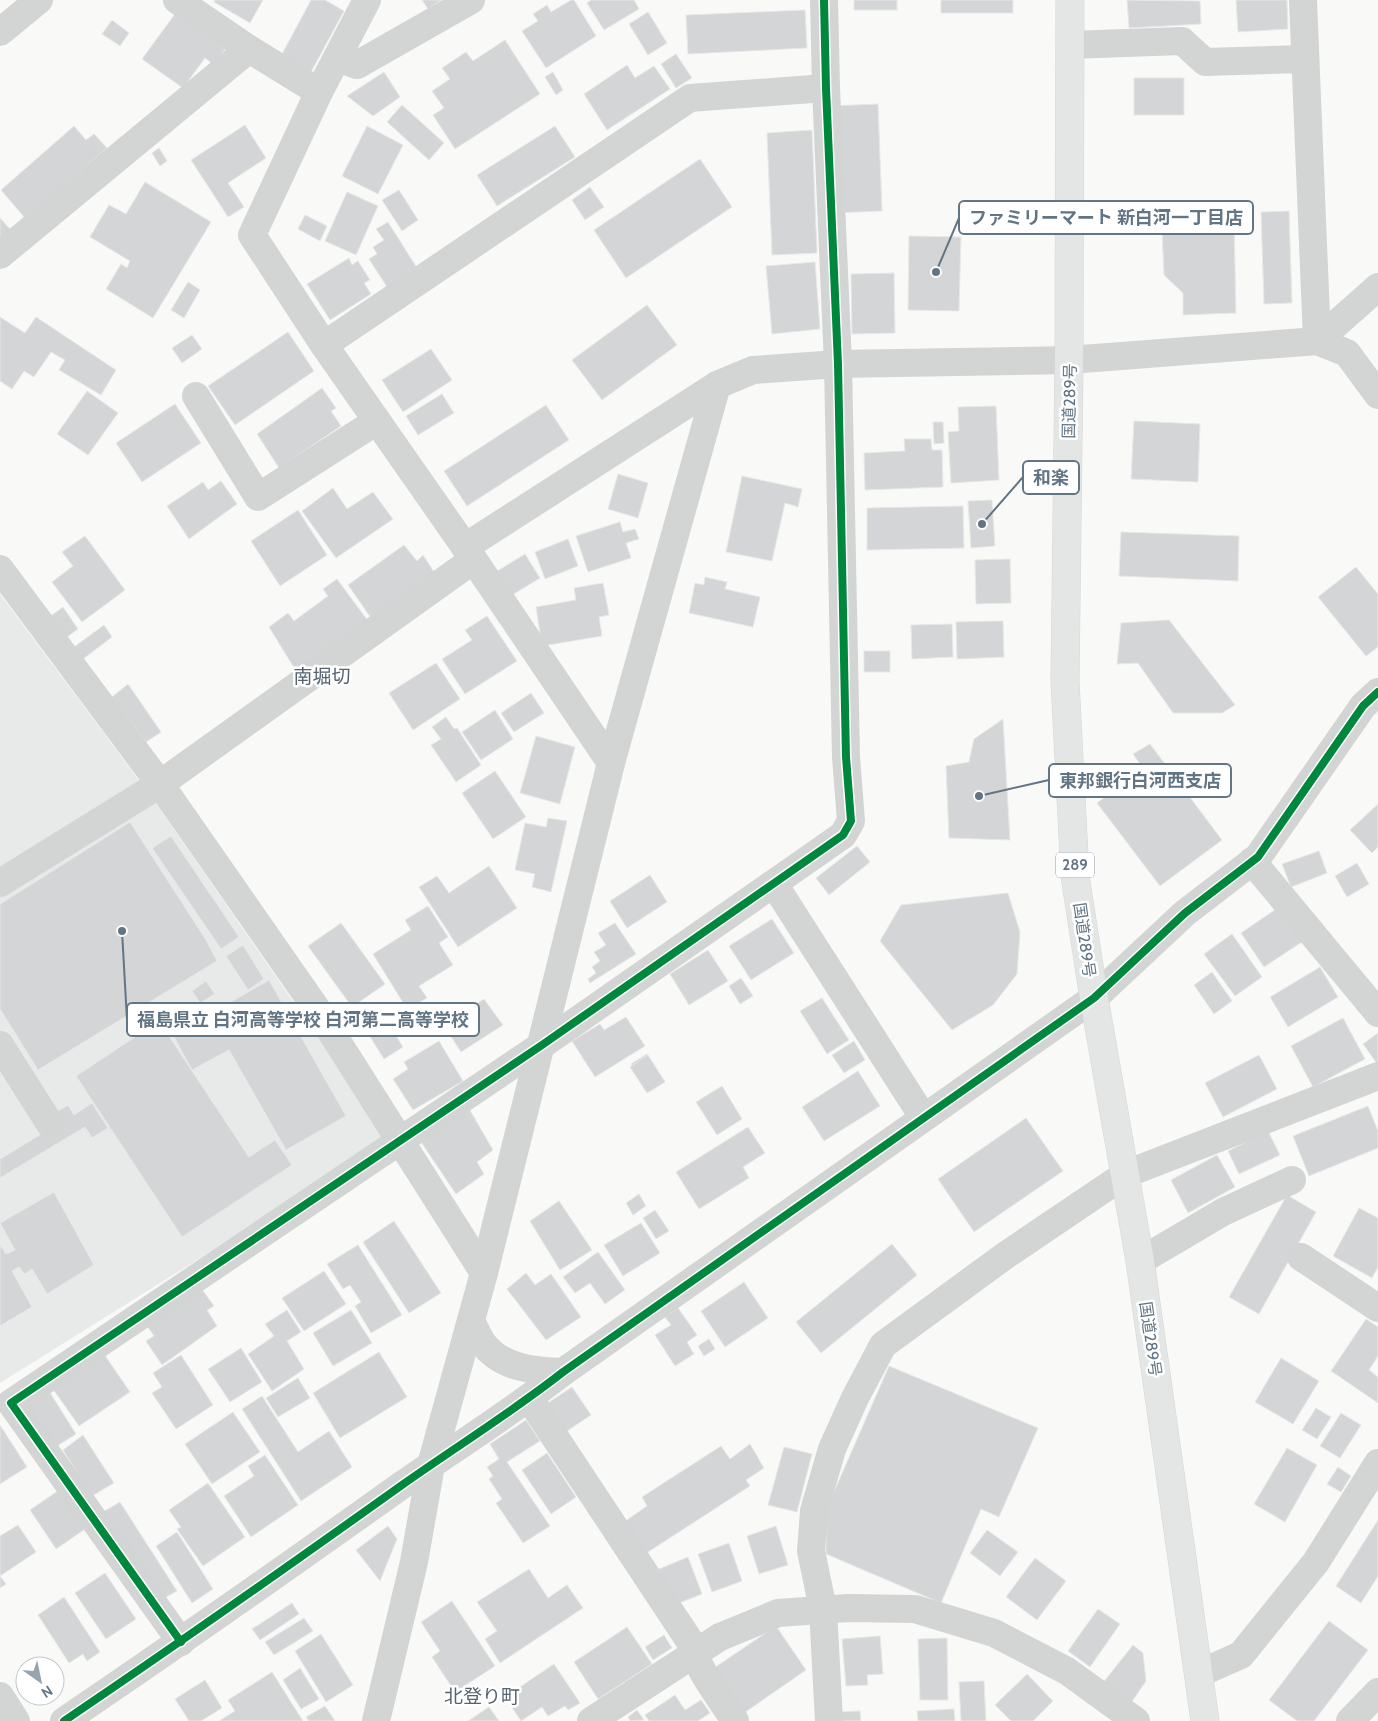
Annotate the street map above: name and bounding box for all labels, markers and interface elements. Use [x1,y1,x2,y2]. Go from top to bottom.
callout: ファミリーマート 新白河一丁目店 [959,201,1253,234]
text: ファミリーマート 新白河一丁目店 [969,207,1243,229]
street label: 国道289号 [1059,363,1080,439]
callout: 和楽 [1023,461,1079,494]
text: 和楽 [1033,467,1069,489]
district label: 南堀切 [293,665,351,688]
callout: 東邦銀行白河西支店 [1049,764,1231,797]
text: 東邦銀行白河西支店 [1059,770,1221,792]
road number: 289 [1056,852,1094,878]
street label: 国道289号 [1070,902,1099,979]
callout: 福島県立 白河高等学校 白河第二高等学校 [127,1003,479,1036]
text: 福島県立 白河高等学校 白河第二高等学校 [137,1009,469,1031]
street label: 国道289号 [1136,1301,1165,1378]
north arrow [15,1656,65,1706]
text: N [38,1682,56,1702]
district label: 北登り町 [444,1685,520,1708]

